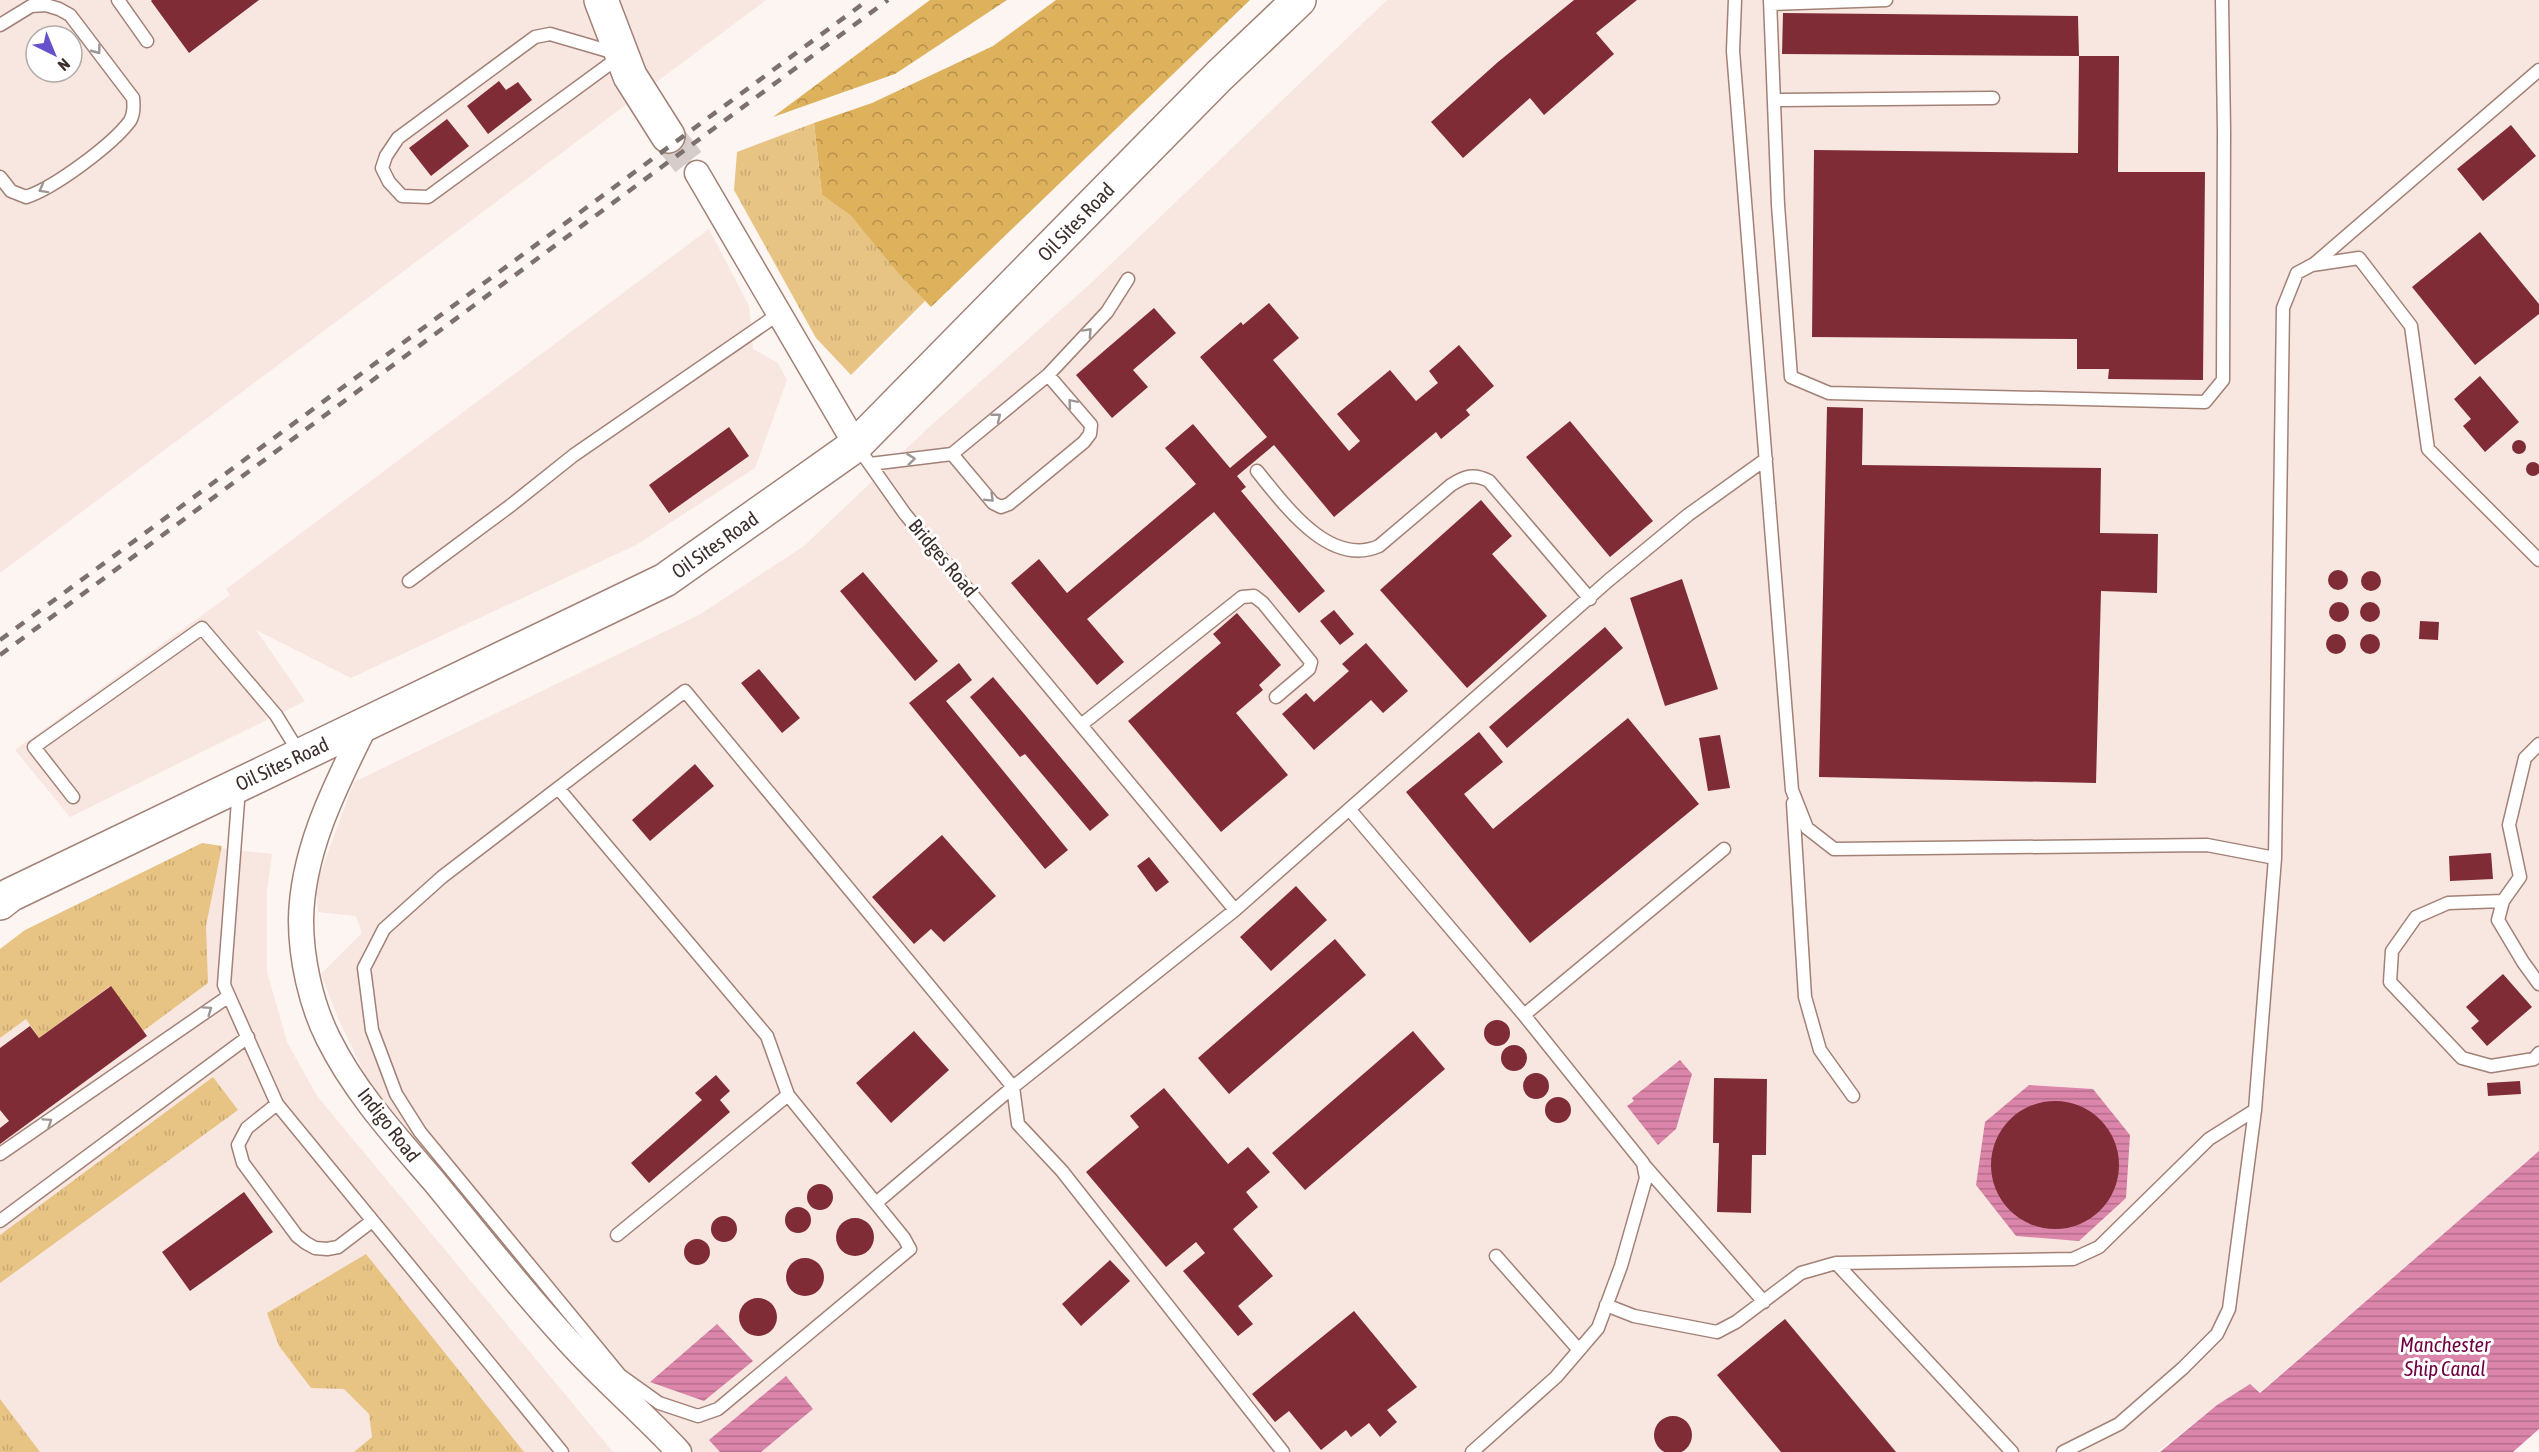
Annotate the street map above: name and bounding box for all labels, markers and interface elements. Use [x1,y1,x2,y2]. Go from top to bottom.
north arrow [24,24,84,84]
one-way arrow [89,43,100,54]
text: N [55,55,74,75]
street label: Oil Sites Road [1033,178,1119,266]
one-way arrow [39,182,49,193]
one-way arrow [1081,329,1092,339]
one-way arrow [1069,399,1080,410]
one-way arrow [990,413,1001,424]
one-way arrow [906,453,915,466]
one-way arrow [984,491,994,502]
street label: Oil Sites Road [667,507,762,583]
street label: Bridges Road [904,514,983,601]
street label: Oil Sites Road [232,732,332,795]
one-way arrow [202,1006,213,1017]
street label: Indigo Road [353,1083,425,1166]
one-way arrow [42,1118,53,1129]
water label: Manchester Ship Canal [2400,1332,2491,1380]

